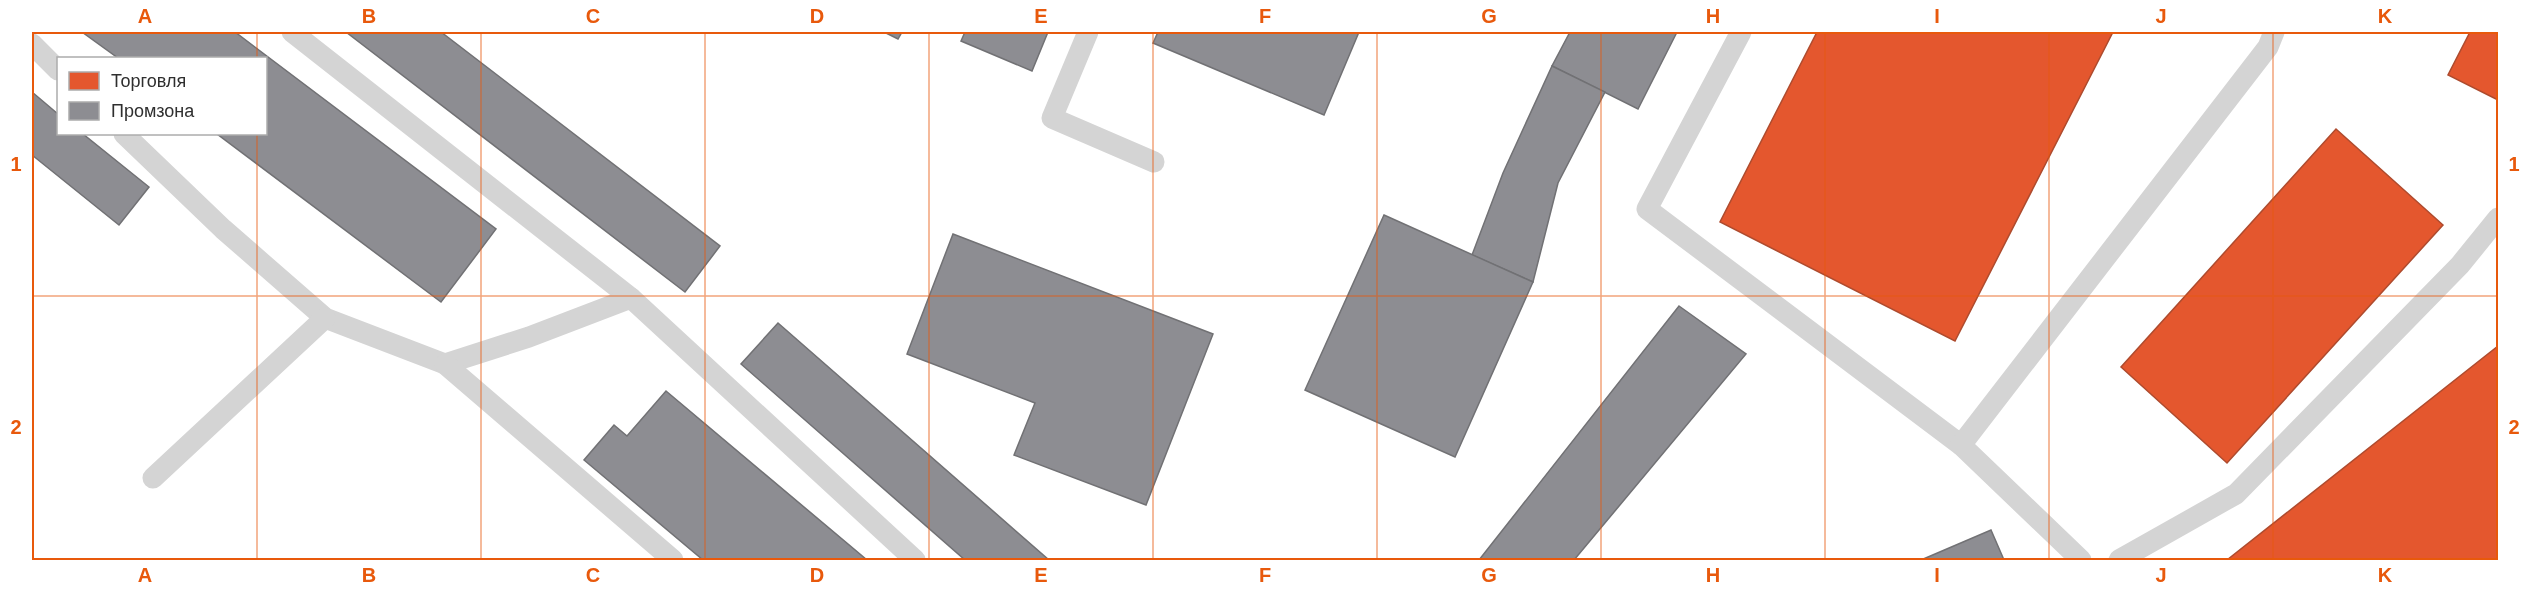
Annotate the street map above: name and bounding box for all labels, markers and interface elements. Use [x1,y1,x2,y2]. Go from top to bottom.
text: A [138,5,152,27]
text: B [362,5,376,27]
text: C [586,5,600,27]
text: D [810,5,824,27]
text: E [1034,5,1048,27]
text: F [1259,5,1271,27]
text: G [1481,5,1497,27]
text: H [1706,5,1720,27]
text: I [1934,5,1940,27]
text: J [2155,5,2167,27]
text: K [2378,5,2393,27]
legend [57,57,267,135]
text: Торговля [111,71,186,91]
text: Промзона [111,101,195,121]
text: 1 [10,153,22,175]
text: 1 [2508,153,2520,175]
text: 2 [10,416,22,438]
text: 2 [2508,416,2520,438]
text: A [138,564,152,586]
text: B [362,564,376,586]
text: C [586,564,600,586]
text: D [810,564,824,586]
text: E [1034,564,1048,586]
text: F [1259,564,1271,586]
text: G [1481,564,1497,586]
text: H [1706,564,1720,586]
text: I [1934,564,1940,586]
text: J [2155,564,2167,586]
text: K [2378,564,2393,586]

